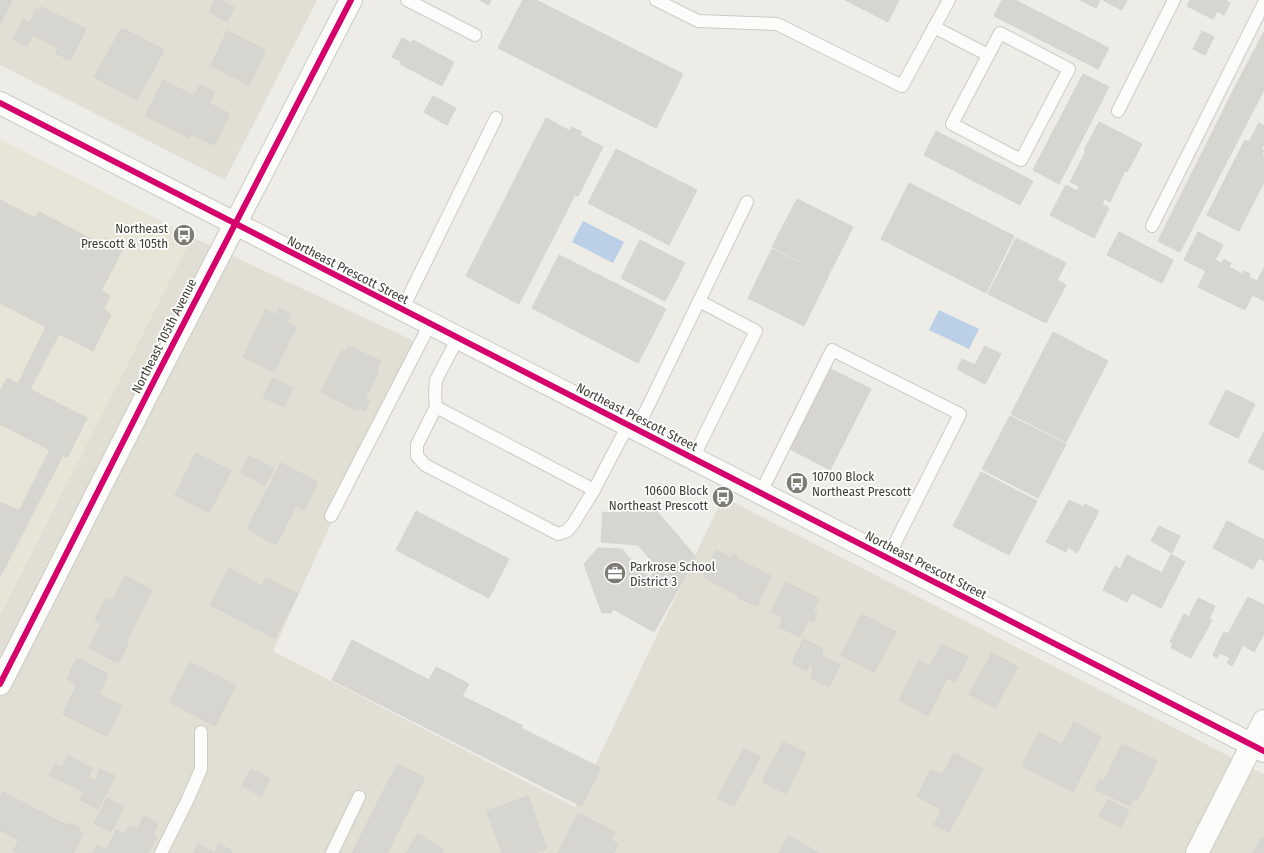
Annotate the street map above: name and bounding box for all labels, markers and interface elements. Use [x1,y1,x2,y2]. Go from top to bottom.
place label: Northeast Prescott & 105th [81,221,169,251]
bus stop icon: Northeast Prescott & 105th [171,222,197,248]
street label: Northeast Prescott Street [285,233,412,307]
street label: Northeast 105th Avenue [129,276,199,396]
street label: Northeast Prescott Street [574,380,701,454]
place label: 10700 Block Northeast Prescott [812,469,912,499]
bus stop icon: 10700 Block Northeast Prescott [784,470,810,496]
place label: 10600 Block Northeast Prescott [609,483,709,513]
bus stop icon: 10600 Block Northeast Prescott [710,484,736,510]
street label: Northeast Prescott Street [863,528,990,602]
place label: Parkrose School District 3 [630,559,716,589]
office icon: Parkrose School District 3 [602,560,628,586]

